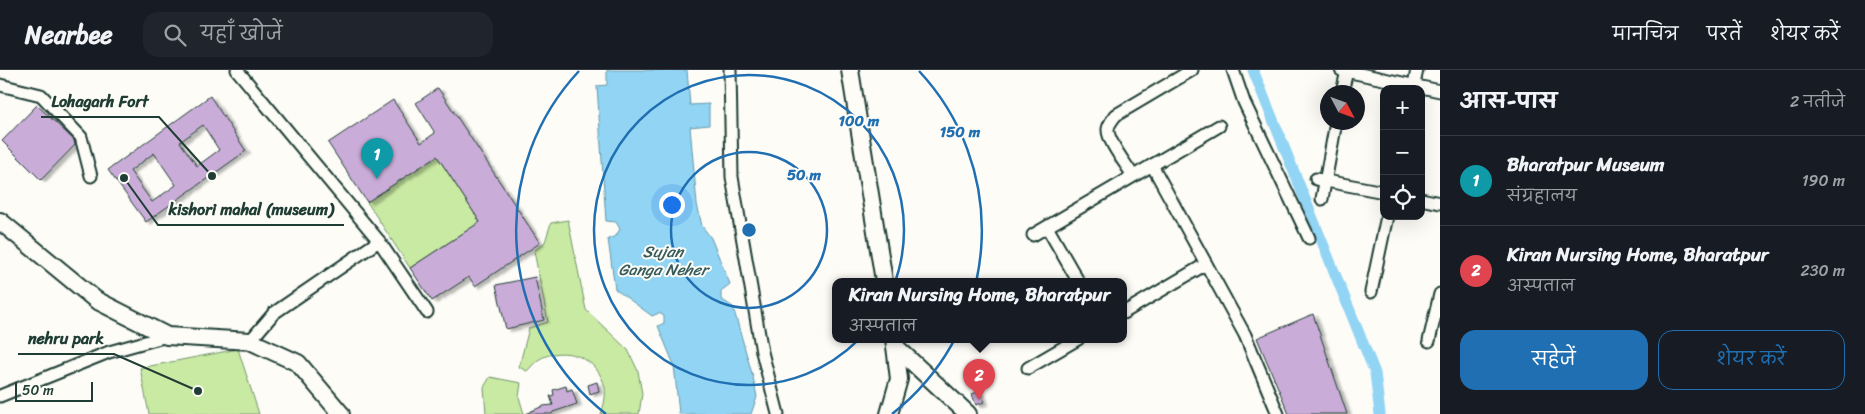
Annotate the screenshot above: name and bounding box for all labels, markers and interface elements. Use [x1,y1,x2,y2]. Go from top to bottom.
search box [143,12,493,57]
text: Nearbee [25,14,113,56]
text: यहाँ खोजें [201,17,282,50]
text: मानचित्र [1612,18,1679,50]
text: परतें [1707,18,1742,50]
text: शेयर करें [1770,18,1840,50]
icon: search [161,21,189,49]
text: आस-पास [1460,82,1557,120]
north arrow [1320,85,1365,130]
map controls [1380,85,1425,220]
button: + [1380,85,1425,130]
callout: Lohagarh Fort [41,86,159,117]
text: Lohagarh Fort [51,87,150,116]
text: 2 नतीजे [1790,87,1845,116]
text: 100 m [839,108,880,134]
text: 150 m [940,119,981,145]
button: − [1380,130,1425,175]
pin: 1 [361,138,393,179]
text: Bharatpur Museum [1507,148,1664,181]
text: 50 m [787,162,822,188]
text: 1 [1473,166,1479,195]
text: 190 m [1802,166,1845,195]
button: locate [1380,175,1425,220]
text: संग्रहालय [1507,181,1577,210]
your location [659,192,685,218]
callout: kishori mahal (museum) [158,194,344,225]
text: kishori mahal (museum) [167,195,335,224]
centre of rings [740,221,758,239]
water label: Sujan Ganga Neher [618,237,711,284]
text: Kiran Nursing Home, Bharatpur [1507,238,1769,271]
text: 2 [1471,256,1481,285]
text: 230 m [1800,256,1845,285]
text: अस्पताल [1507,271,1575,300]
popup [832,278,1127,343]
text: Kiran Nursing Home, Bharatpur [849,278,1110,311]
text: अस्पताल [849,311,917,340]
callout: nehru park [18,323,114,354]
text: nehru park [27,324,105,353]
button: सहेजें [1460,330,1648,390]
button: शेयर करें [1658,330,1845,390]
pin: 2 [963,359,995,400]
text: 50 m [22,378,54,403]
scale bar [15,379,92,402]

